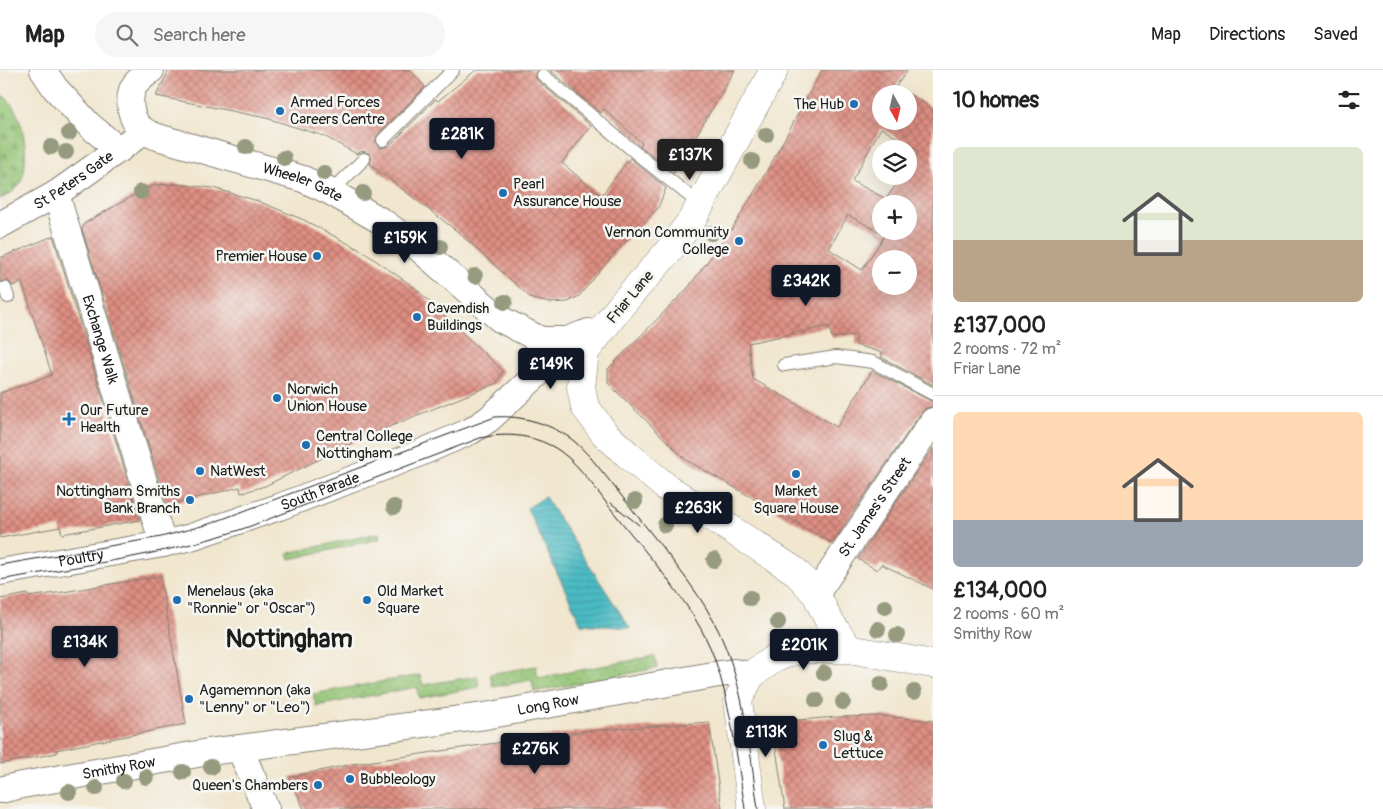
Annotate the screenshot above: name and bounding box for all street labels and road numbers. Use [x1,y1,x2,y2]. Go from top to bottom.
street label: St Peters Gate [30,147,118,214]
street label: Wheeler Gate [260,159,346,207]
street label: Friar Lane [603,266,658,328]
street label: Exchange Walk [77,293,123,387]
street label: St. James's Street [835,453,916,561]
street label: South Parade [278,468,363,515]
street label: Poultry [57,545,105,572]
street label: Long Row [516,690,581,720]
street label: Smithy Row [81,753,157,784]

